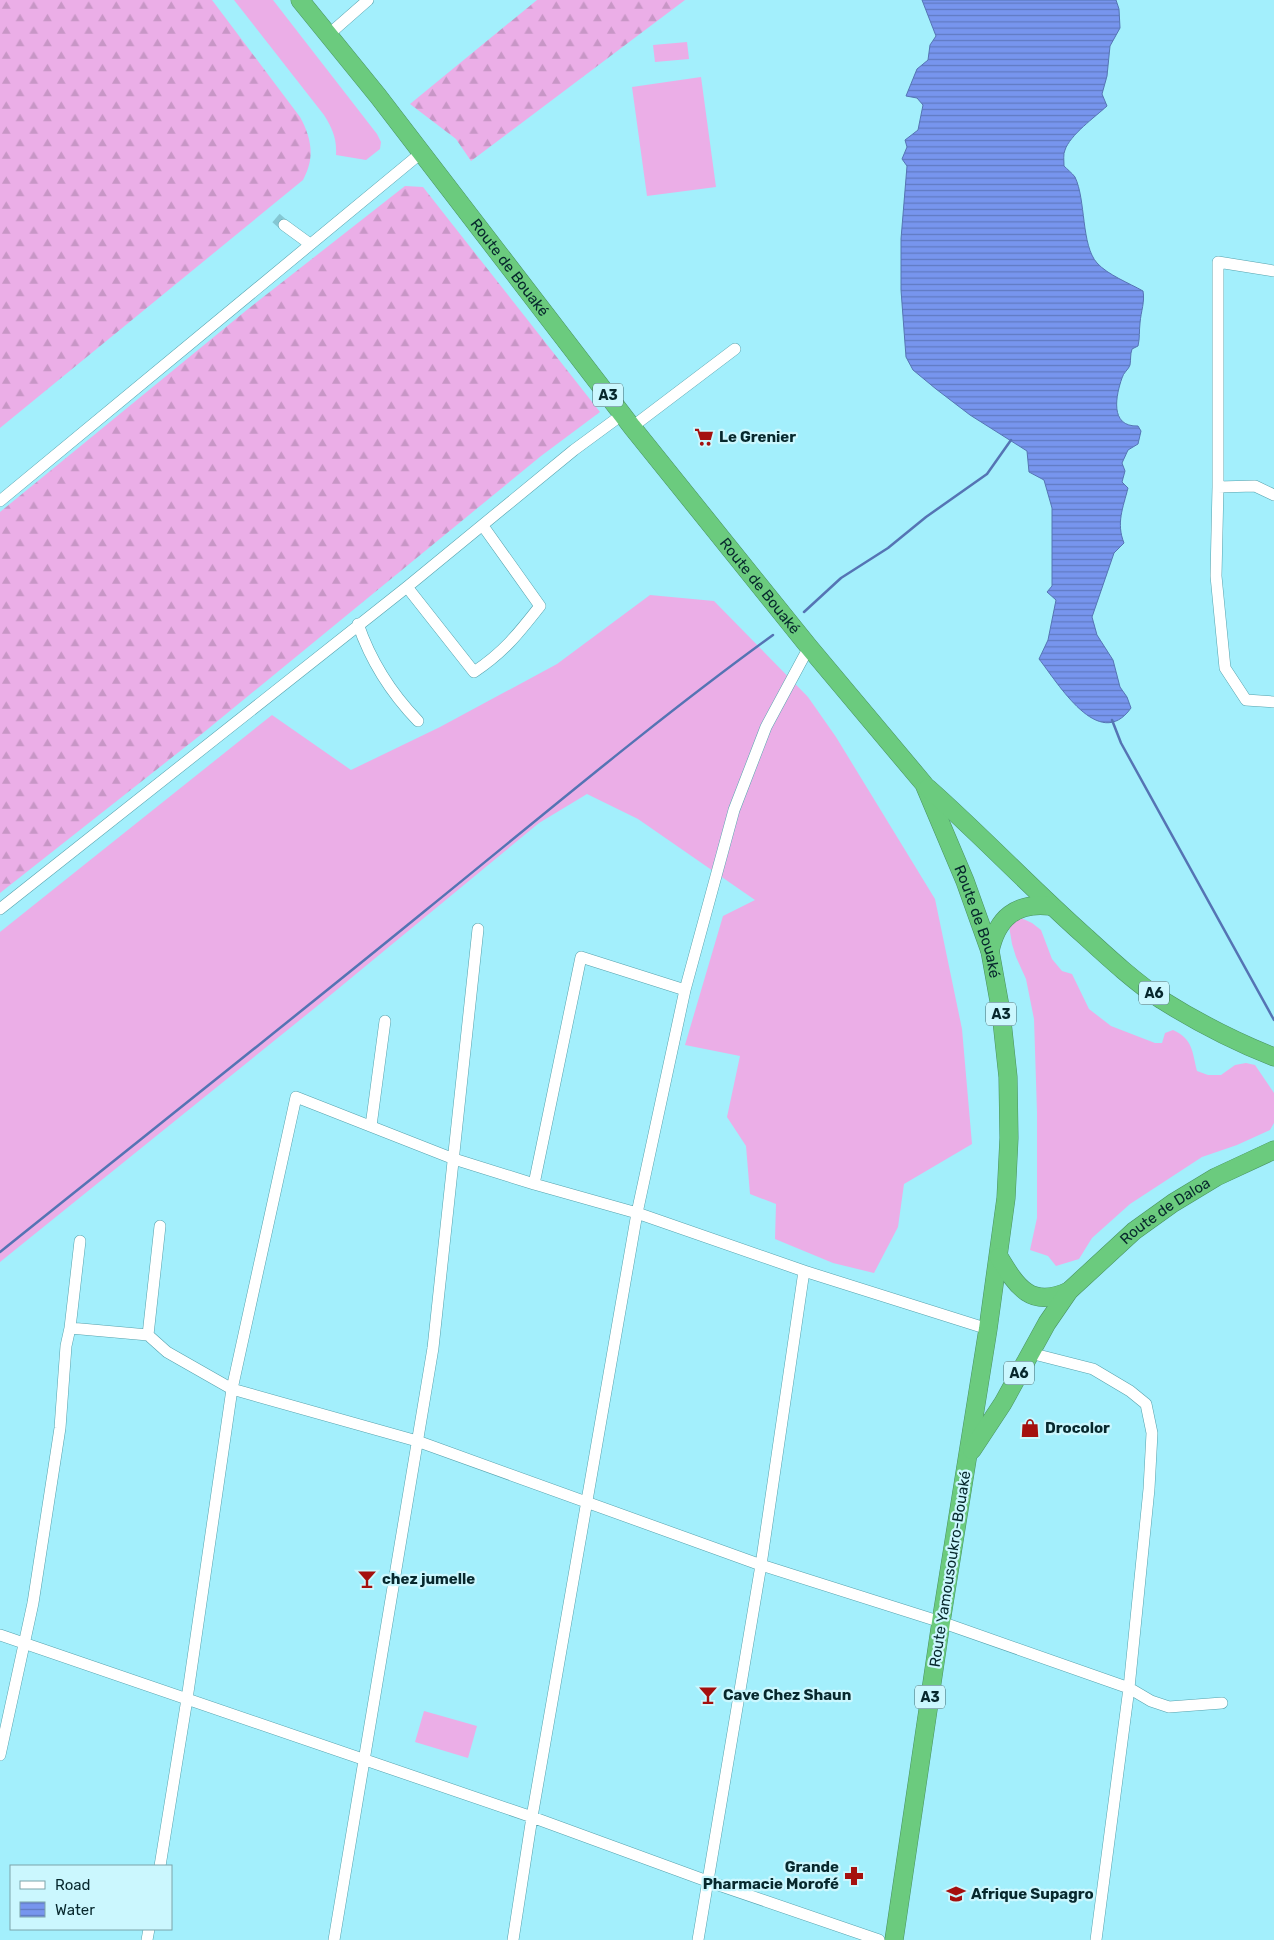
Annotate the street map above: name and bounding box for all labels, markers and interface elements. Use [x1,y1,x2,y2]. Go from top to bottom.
street label: Route de Bouaké [467,215,553,320]
road number: A3 [593,384,623,406]
supermarket icon: Le Grenier [693,426,715,448]
place label: Le Grenier [719,428,796,446]
street label: Route de Bouaké [716,534,804,638]
street label: Route de Bouaké [950,862,1004,979]
road number: A6 [1139,981,1169,1004]
road number: A3 [986,1002,1016,1026]
street label: Route de Daloa [1116,1174,1213,1248]
road number: A6 [1004,1362,1034,1385]
shop icon: Drocolor [1019,1417,1041,1439]
place label: Drocolor [1045,1419,1110,1437]
street label: Route Yamousoukro-Bouaké [926,1470,974,1668]
bar icon: chez jumelle [356,1568,378,1590]
place label: chez jumelle [382,1570,475,1588]
bar icon: Cave Chez Shaun [697,1684,719,1706]
road number: A3 [915,1685,945,1708]
place label: Cave Chez Shaun [723,1686,851,1704]
place label: Grande Pharmacie Morofé [703,1858,839,1893]
legend [10,1865,172,1930]
pharmacy icon: Grande Pharmacie Morofé [843,1865,865,1887]
text: Road [55,1876,91,1894]
school or university icon: Afrique Supagro [945,1883,967,1905]
place label: Afrique Supagro [971,1885,1094,1903]
text: Water [55,1901,95,1919]

